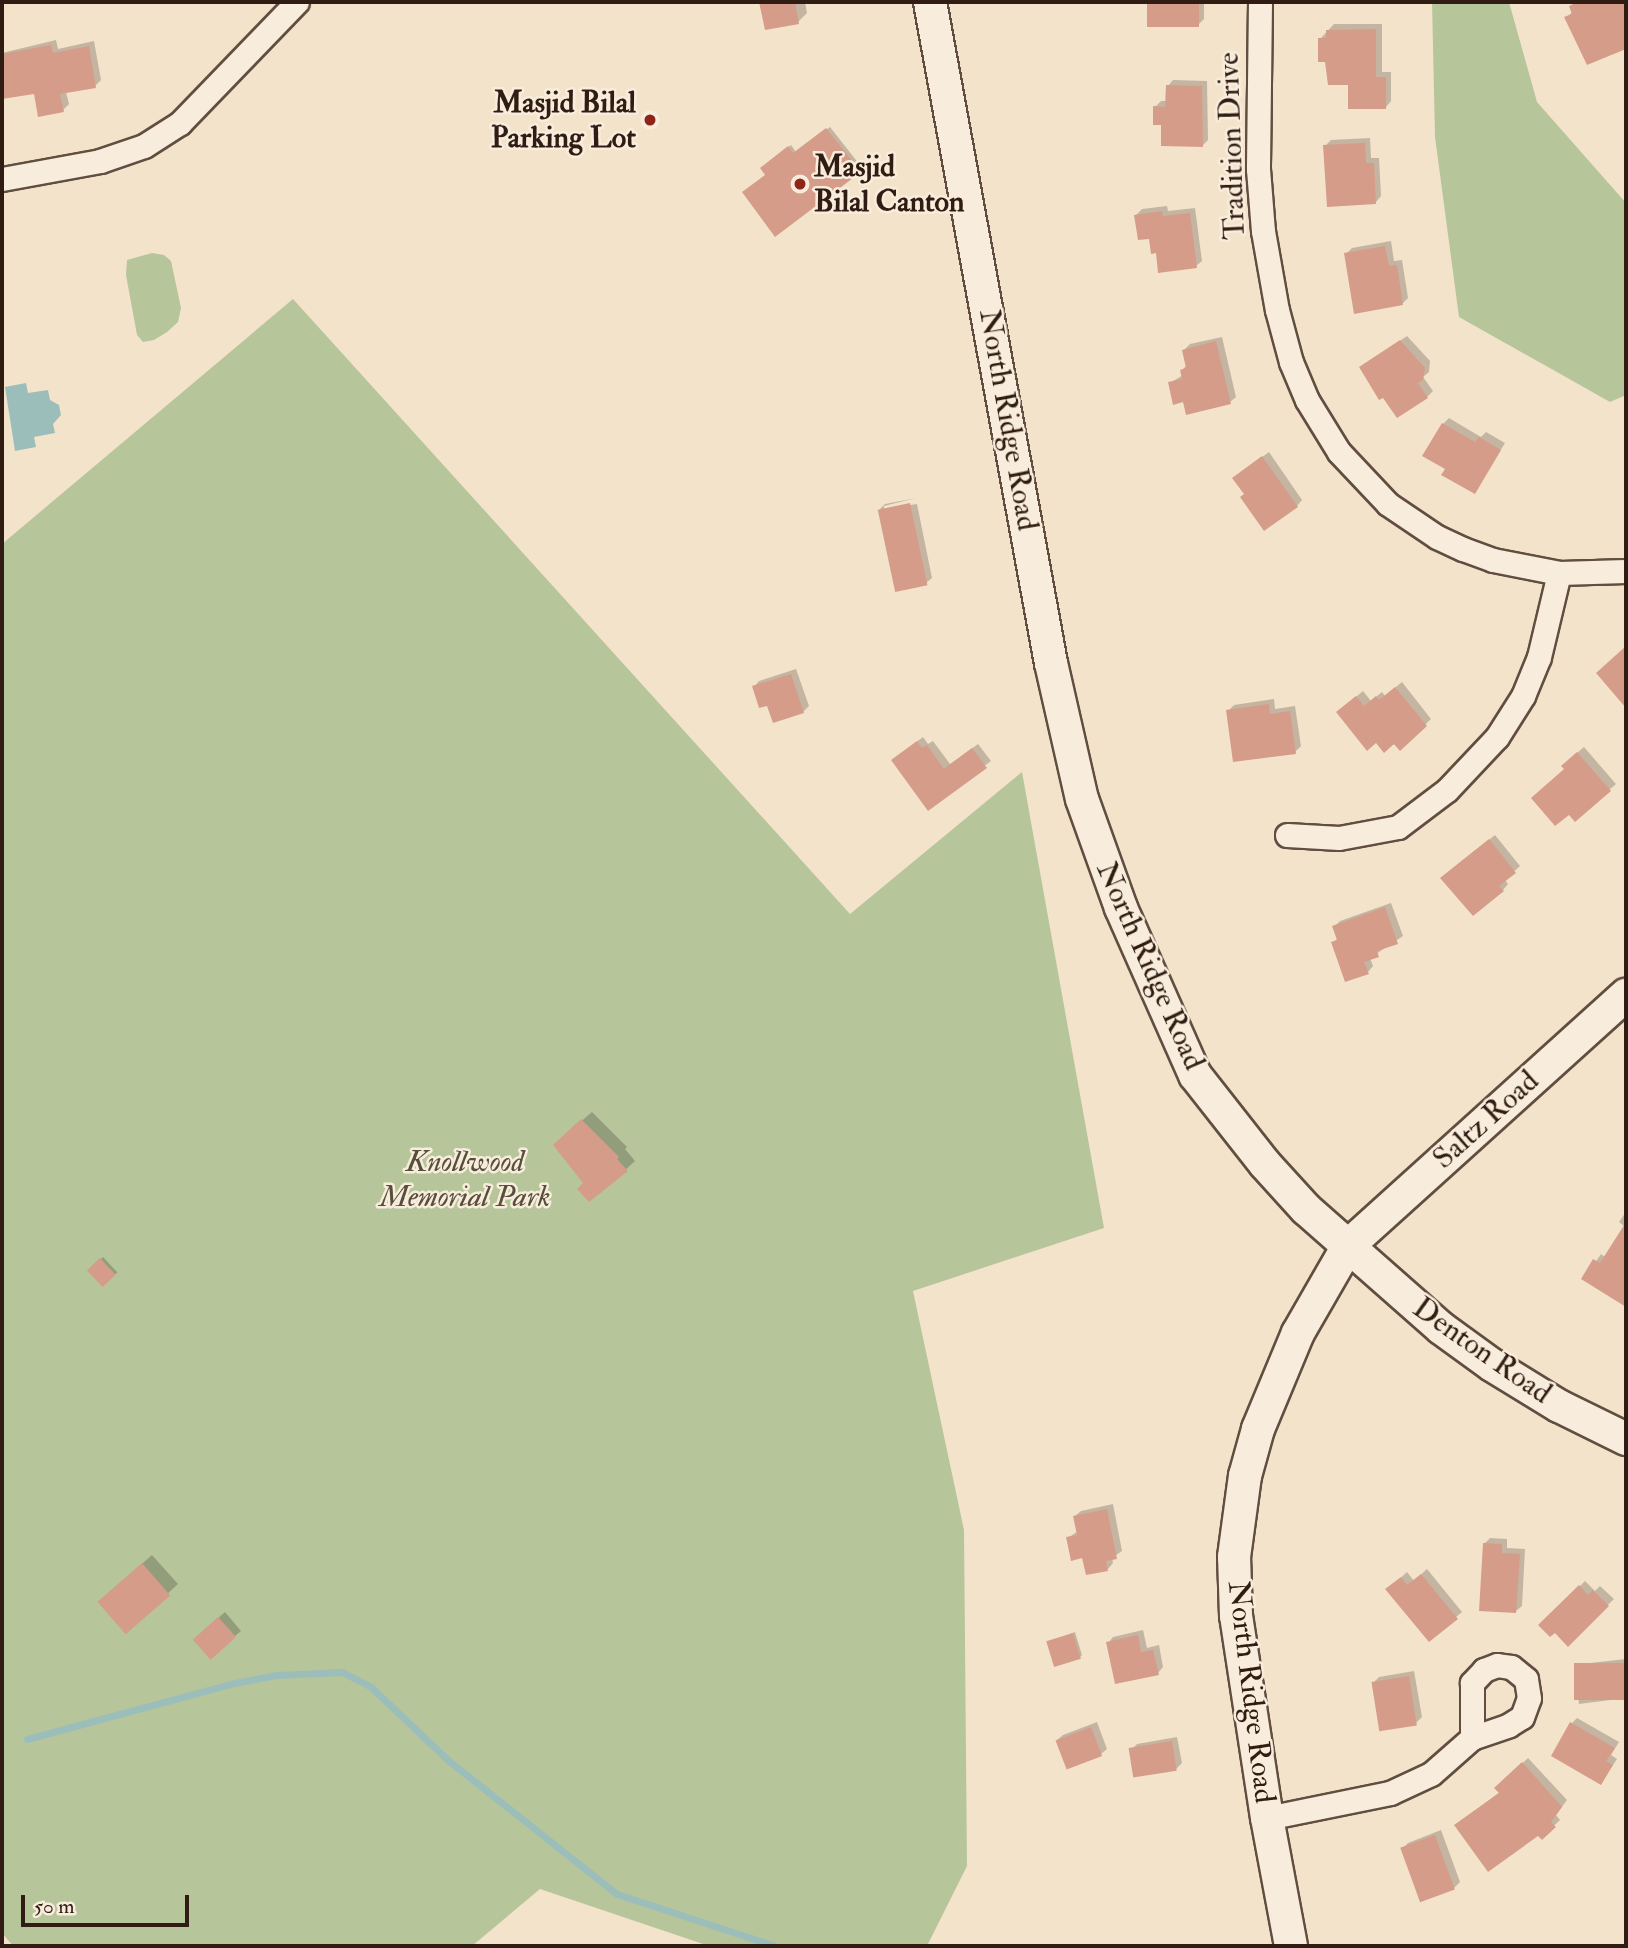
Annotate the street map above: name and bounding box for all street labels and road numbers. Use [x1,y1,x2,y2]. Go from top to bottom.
street label: Tradition Drive [1211,52,1253,240]
street label: North Ridge Road [971,307,1045,533]
street label: North Ridge Road [1088,856,1212,1076]
street label: Saltz Road [1426,1063,1546,1177]
street label: Denton Road [1406,1290,1558,1412]
street label: North Ridge Road [1219,1579,1283,1805]

